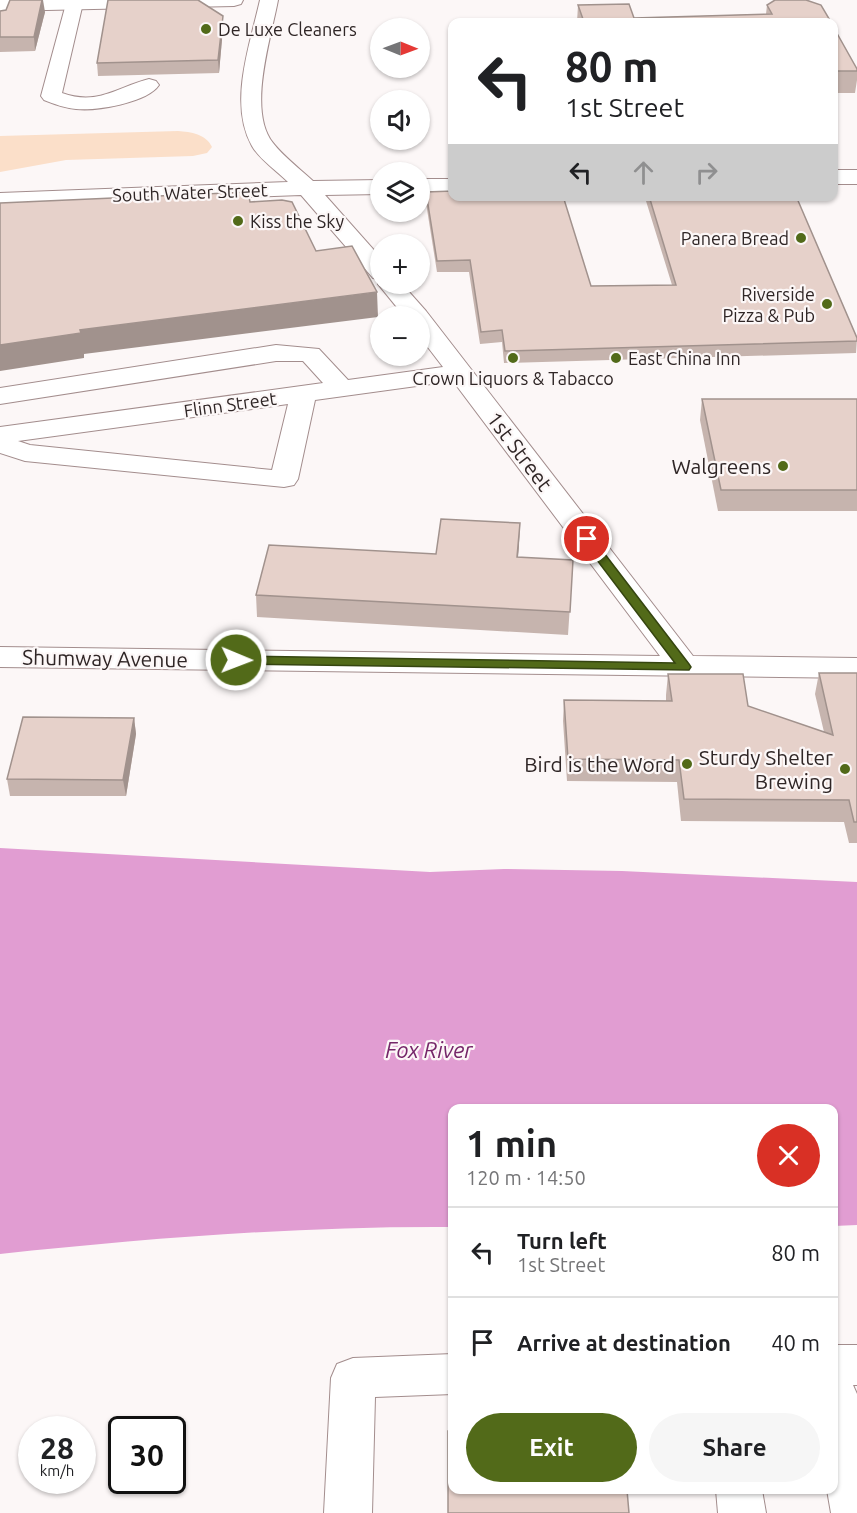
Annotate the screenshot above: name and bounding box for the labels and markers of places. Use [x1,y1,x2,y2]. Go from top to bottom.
place label: De Luxe Cleaners [218,19,357,39]
marker: De Luxe Cleaners [199,22,213,36]
place label: Kiss the Sky [250,211,344,231]
marker: Kiss the Sky [231,214,245,228]
place label: Panera Bread [681,228,789,248]
marker: Panera Bread [794,231,808,245]
place label: Riverside Pizza & Pub [722,284,815,325]
marker: Riverside Pizza & Pub [820,297,834,311]
place label: East China Inn [628,348,741,368]
marker: Crown Liquors & Tabacco [506,351,520,365]
marker: East China Inn [609,351,623,365]
place label: Crown Liquors & Tabacco [412,368,614,388]
place label: Walgreens [671,454,771,478]
marker: Walgreens [776,459,790,473]
pin [561,513,612,564]
place label: Sturdy Shelter Brewing [699,745,833,793]
place label: Bird is the Word [524,752,675,776]
marker: Bird is the Word [680,757,694,771]
marker: Sturdy Shelter Brewing [838,762,852,776]

